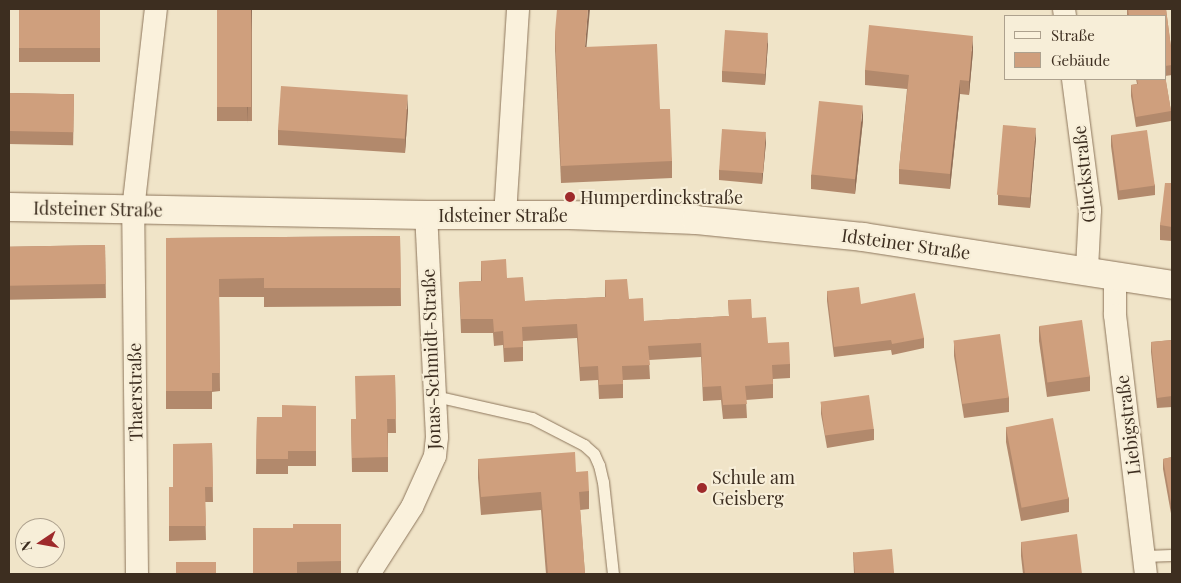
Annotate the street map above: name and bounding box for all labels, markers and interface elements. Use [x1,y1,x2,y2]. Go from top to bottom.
legend [1004,15,1166,80]
text: Straße [1051,25,1095,45]
text: Gebäude [1051,50,1110,70]
street label: Gluckstraße [1068,124,1100,224]
place label: Humperdinckstraße [580,186,743,208]
marker: Humperdinckstraße [564,191,576,203]
street label: Idsteiner Straße [33,197,163,221]
street label: Idsteiner Straße [438,204,568,226]
street label: Idsteiner Straße [840,224,972,264]
street label: Jonas-Schmidt-Straße [417,268,445,450]
street label: Thaerstraße [123,342,147,442]
street label: Liebigstraße [1111,374,1145,476]
place label: Schule am Geisberg [712,467,795,509]
marker: Schule am Geisberg [696,482,708,494]
north arrow [15,518,65,568]
text: N [15,539,36,553]

